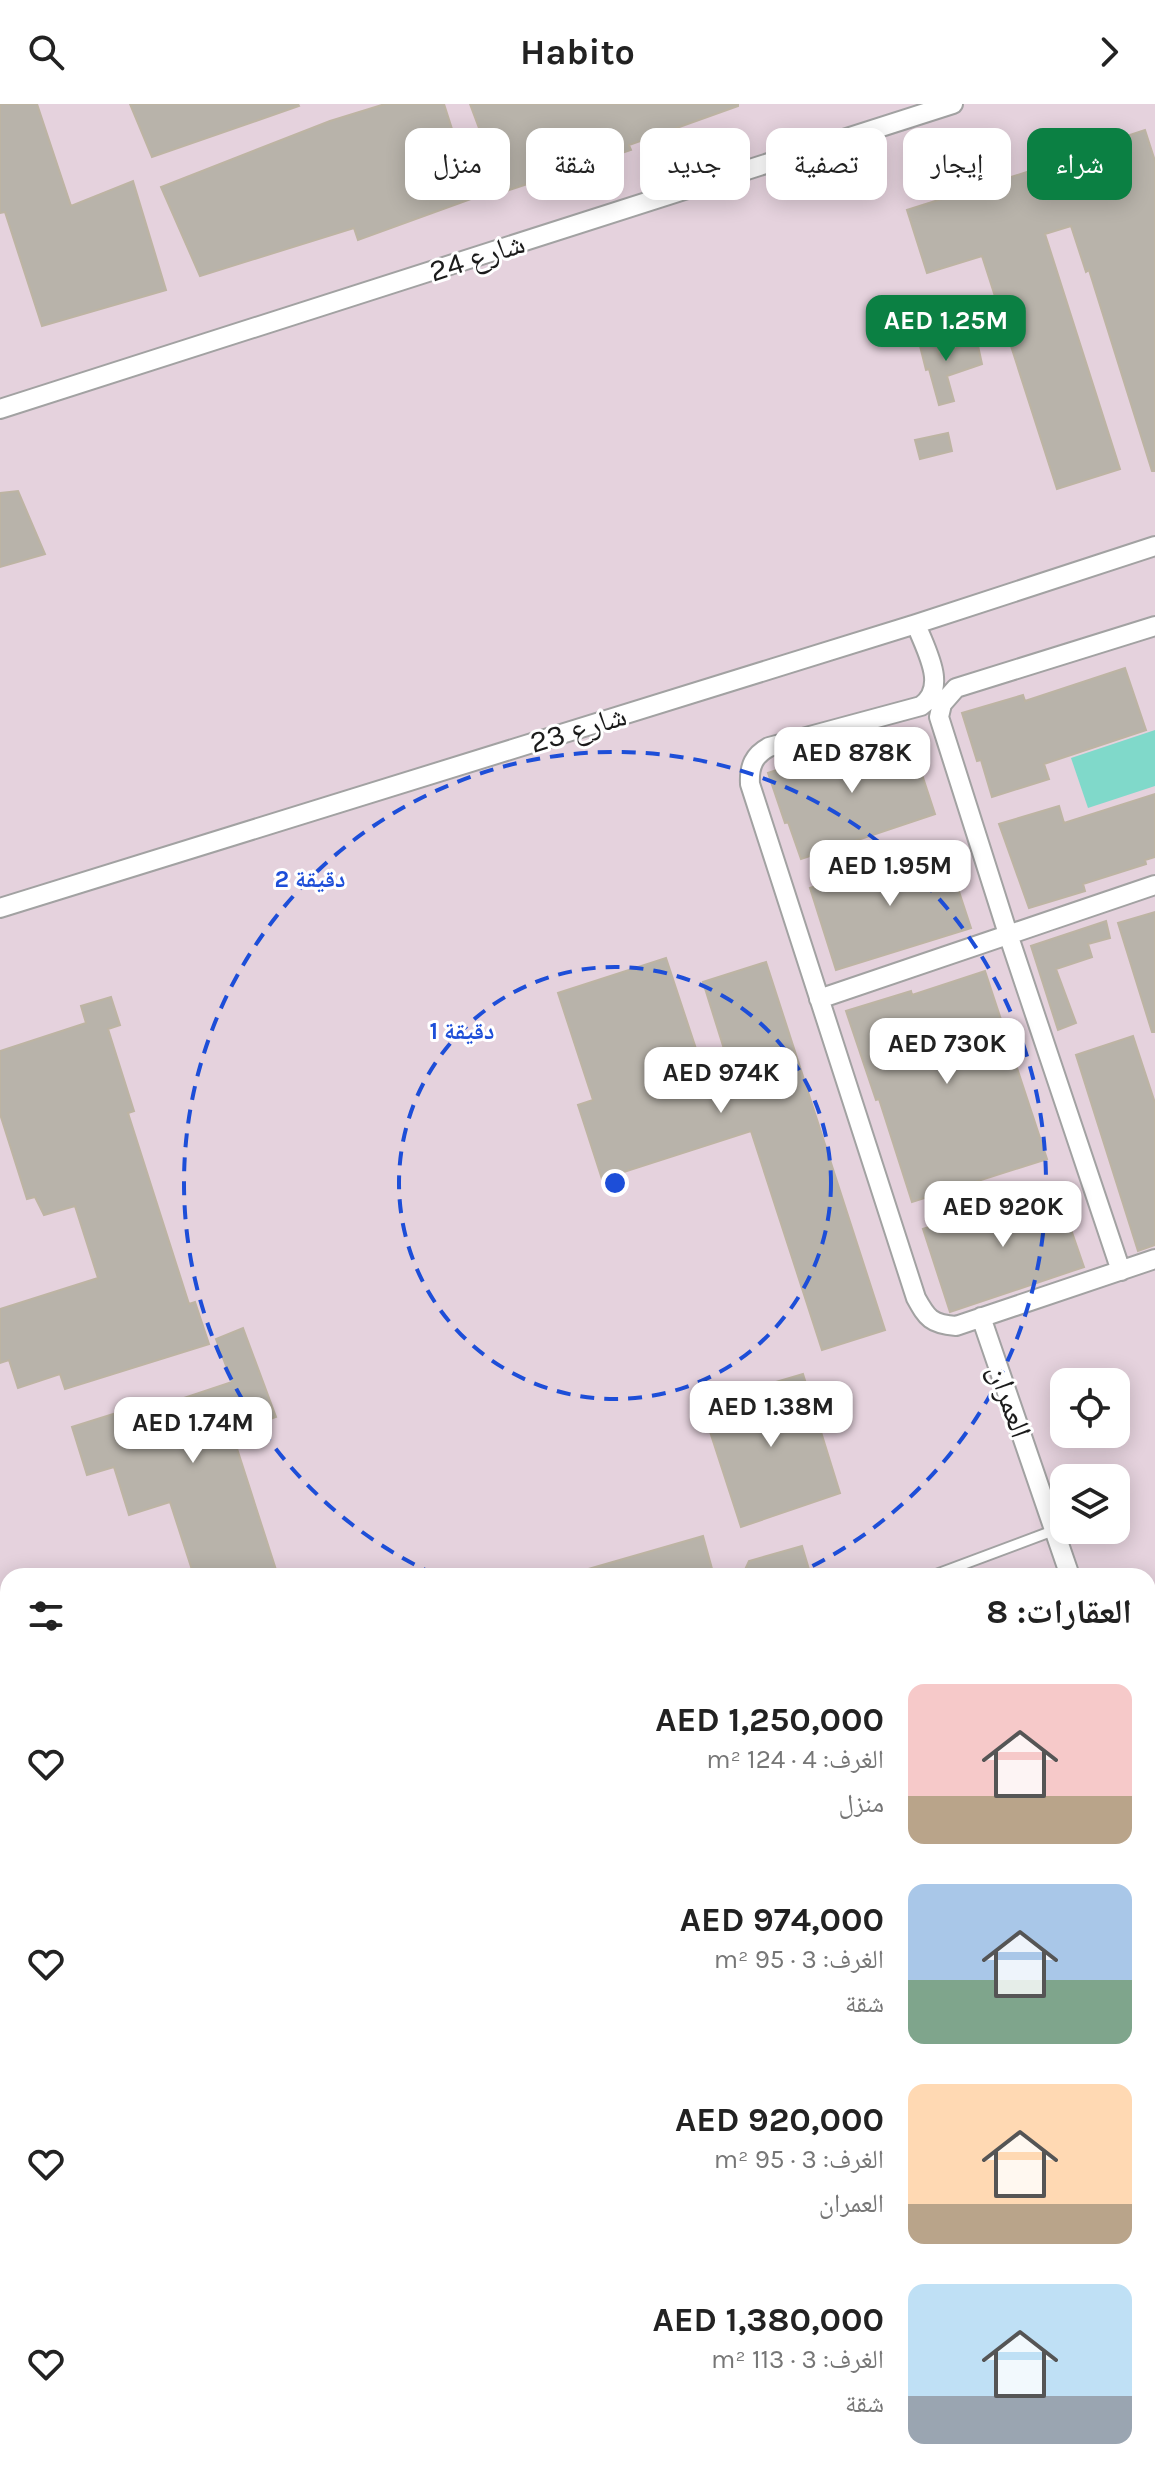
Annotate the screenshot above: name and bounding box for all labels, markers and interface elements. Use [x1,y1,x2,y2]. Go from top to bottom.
icon: search [24,30,68,74]
icon: forward [1087,30,1131,74]
text: Habito [520,31,635,73]
chip: منزل [405,128,510,200]
chip: شقة [526,128,624,200]
chip: جديد [640,128,750,200]
chip: تصفية [766,128,887,200]
chip: إيجار [903,128,1011,200]
chip: شراء [1027,128,1132,200]
street label: شارع 24 [425,225,530,290]
pin: AED 1.25M [854,295,1038,363]
text: AED 1.25M [884,305,1008,336]
street label: شارع 23 [525,697,631,762]
pin: AED 878K [769,727,935,795]
text: AED 878K [792,737,912,768]
pin: AED 1.95M [798,840,982,908]
text: AED 1.95M [828,850,952,881]
text: 2 دقيقة [275,865,346,893]
text: 1 دقيقة [429,1017,495,1045]
pin: AED 730K [864,1018,1030,1086]
text: AED 730K [888,1028,1006,1059]
pin: AED 974K [638,1047,804,1115]
text: AED 974K [662,1057,780,1088]
centre of rings [601,1169,629,1197]
pin: AED 920K [920,1181,1086,1249]
text: AED 920K [943,1191,1063,1222]
street label: العمران [981,1360,1039,1442]
map controls [1050,1368,1130,1544]
button: locate [1050,1368,1130,1448]
pin: AED 1.38M [679,1381,863,1449]
text: AED 1.38M [708,1391,834,1422]
pin: AED 1.74M [101,1397,285,1465]
text: AED 1.74M [132,1407,254,1438]
button: layers [1050,1464,1130,1544]
text: العقارات: 8 [986,1592,1132,1632]
icon: filters [24,1594,68,1638]
text: AED 1,250,000 [655,1700,884,1740]
icon: home [972,1716,1068,1812]
icon: heart [24,1742,68,1786]
text: الغرف: 4 · 124 m² [706,1744,884,1775]
text: منزل [839,1788,884,1819]
text: AED 974,000 [680,1900,884,1940]
icon: home [972,1916,1068,2012]
icon: heart [24,1942,68,1986]
text: الغرف: 3 · 95 m² [714,1944,884,1975]
text: شقة [845,1988,884,2019]
text: AED 920,000 [675,2100,884,2140]
icon: home [972,2116,1068,2212]
icon: heart [24,2142,68,2186]
text: الغرف: 3 · 95 m² [714,2144,884,2175]
text: العمران [819,2188,884,2219]
text: AED 1,380,000 [652,2300,884,2340]
icon: home [972,2316,1068,2412]
icon: heart [24,2342,68,2386]
text: الغرف: 3 · 113 m² [711,2344,884,2375]
text: شقة [845,2388,884,2419]

